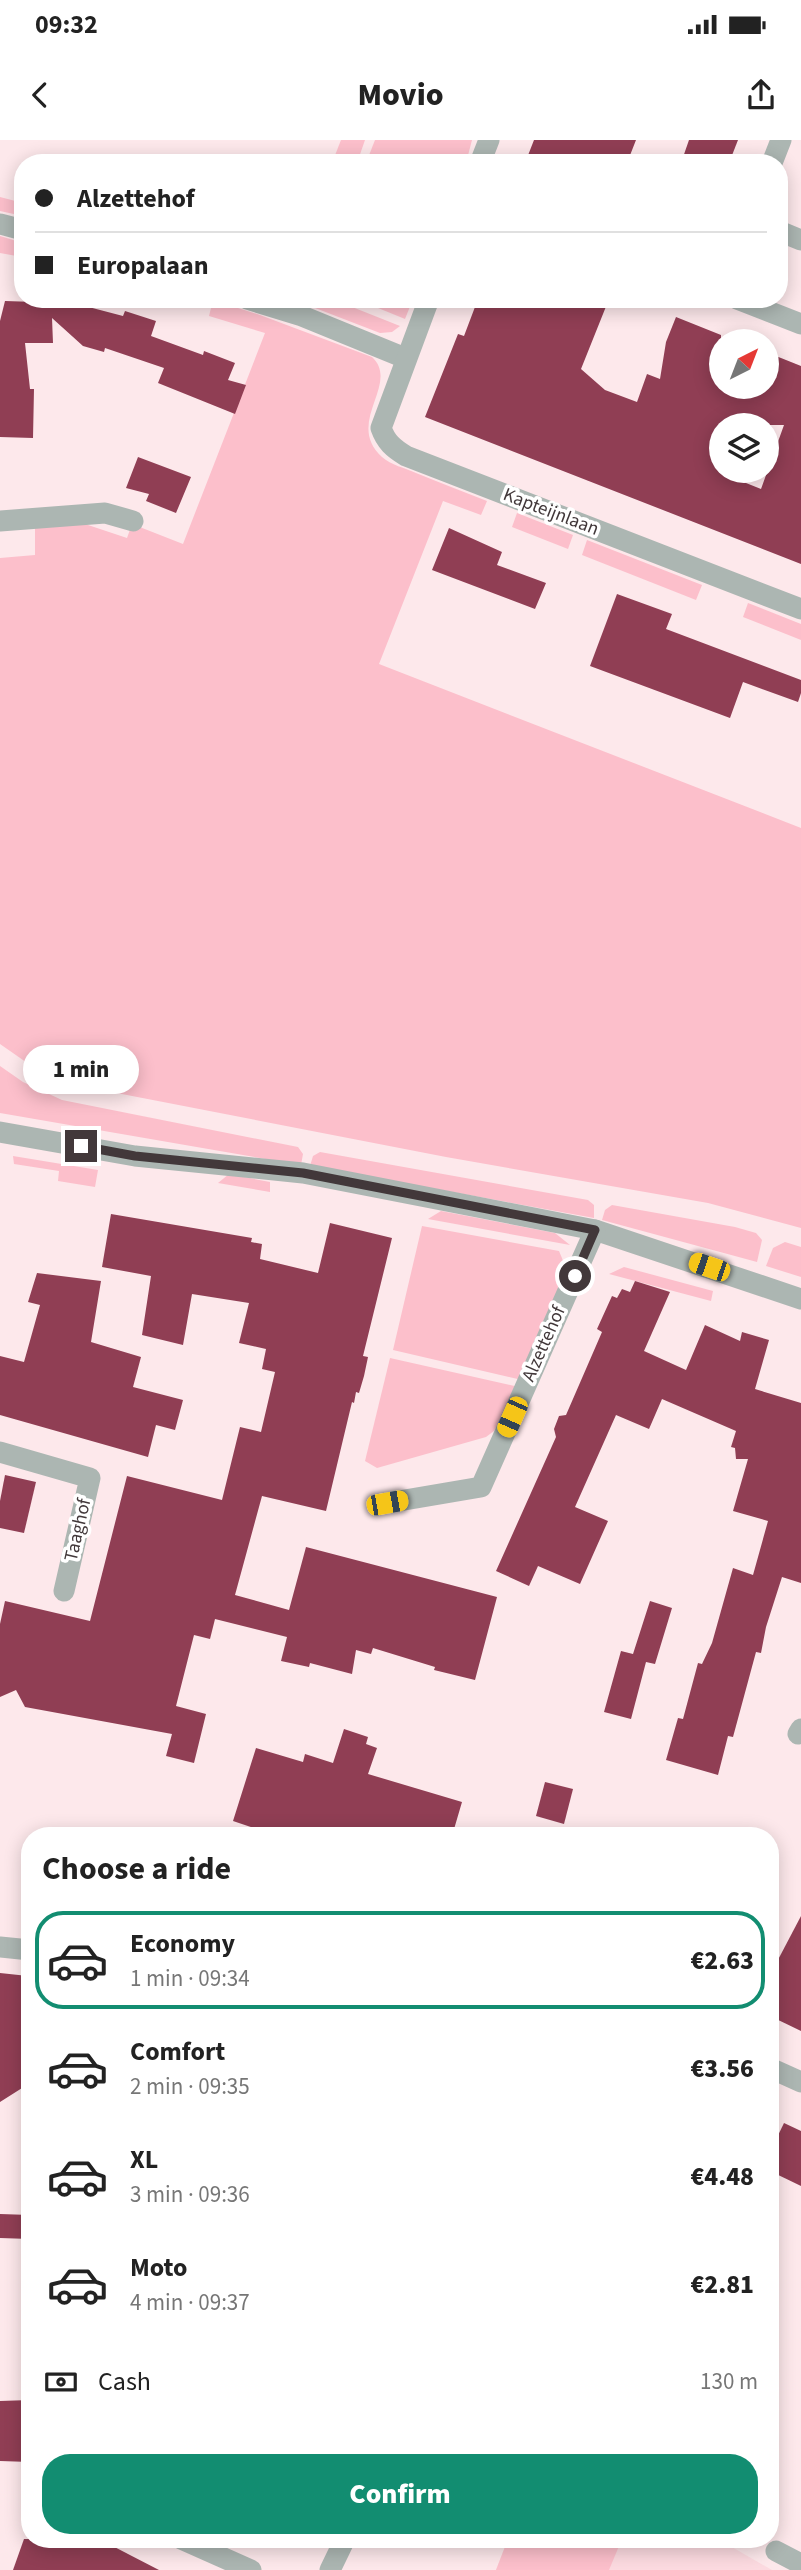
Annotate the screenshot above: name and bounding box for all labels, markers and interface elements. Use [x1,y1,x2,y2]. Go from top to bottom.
text: 09:32 [35,6,98,43]
text: Movio [357,72,444,118]
icon: back [21,76,59,114]
icon: share [742,76,780,114]
text: Alzettehof [77,180,195,217]
text: Europalaan [77,247,209,284]
north arrow [709,329,779,399]
map controls [709,329,779,483]
button: layers [709,413,779,483]
street label: Kapteijnlaan [499,481,603,543]
callout: 1 min [23,1044,139,1094]
text: 1 min [53,1053,109,1086]
route end [65,1130,97,1162]
car [686,1250,733,1284]
route start [559,1260,591,1292]
street label: Alzettehof [515,1301,573,1386]
car [494,1394,531,1440]
car [365,1489,410,1517]
street label: Taaghof [58,1495,99,1564]
text: Choose a ride [42,1846,231,1892]
text: Economy [130,1925,235,1962]
icon: car [46,1929,109,1992]
text: €2.63 [690,1942,754,1979]
text: 1 min · 09:34 [130,1962,250,1995]
text: Comfort [130,2033,225,2070]
icon: car [46,2037,109,2100]
text: €3.56 [690,2050,754,2087]
text: 2 min · 09:35 [130,2070,250,2103]
text: XL [130,2141,158,2178]
icon: car [46,2145,109,2208]
text: €4.48 [690,2158,754,2195]
text: 3 min · 09:36 [130,2178,250,2211]
text: Moto [130,2249,187,2286]
icon: car [46,2253,109,2316]
text: €2.81 [690,2266,754,2303]
text: 4 min · 09:37 [130,2286,250,2319]
icon: cash [42,2363,80,2401]
text: Cash [98,2363,151,2400]
text: 130 m [700,2365,758,2398]
button: Confirm [42,2454,758,2534]

